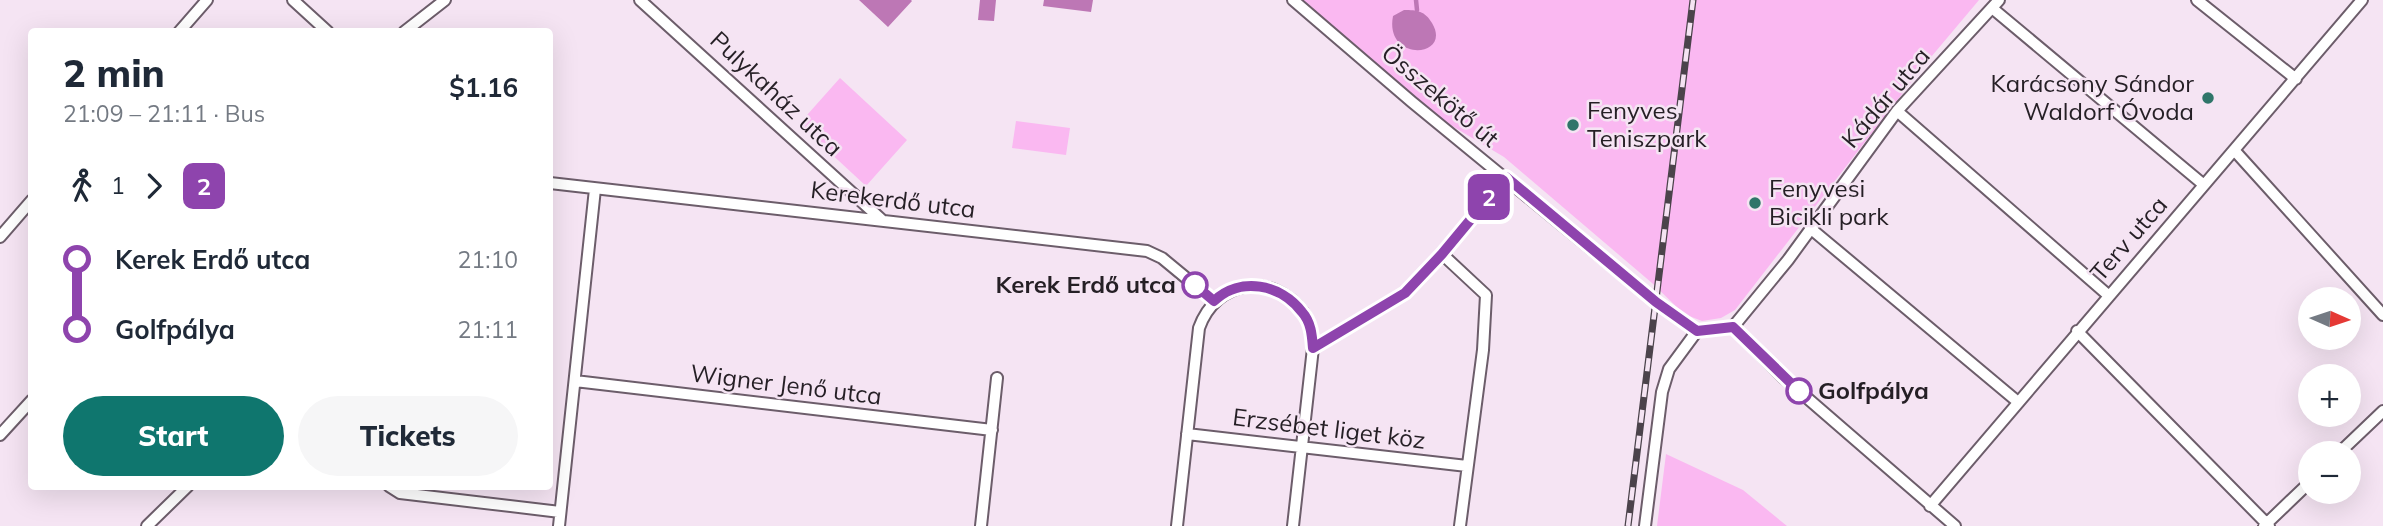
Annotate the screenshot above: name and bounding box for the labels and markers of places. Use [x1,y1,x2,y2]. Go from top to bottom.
place label: Karácsony Sándor Waldorf Óvoda [1991,68,2194,126]
marker: Karácsony Sándor Waldorf Óvoda [2200,90,2216,106]
place label: Fenyves Teniszpark [1587,95,1707,153]
marker: Fenyves Teniszpark [1565,117,1581,133]
place label: Fenyvesi Bicikli park [1769,173,1889,231]
marker: Fenyvesi Bicikli park [1747,195,1763,211]
place label: Kerek Erdő utca [996,269,1176,299]
marker: Kerek Erdő utca [1182,272,1208,298]
place label: Golfpálya [1818,375,1929,405]
marker: Golfpálya [1786,378,1812,404]

